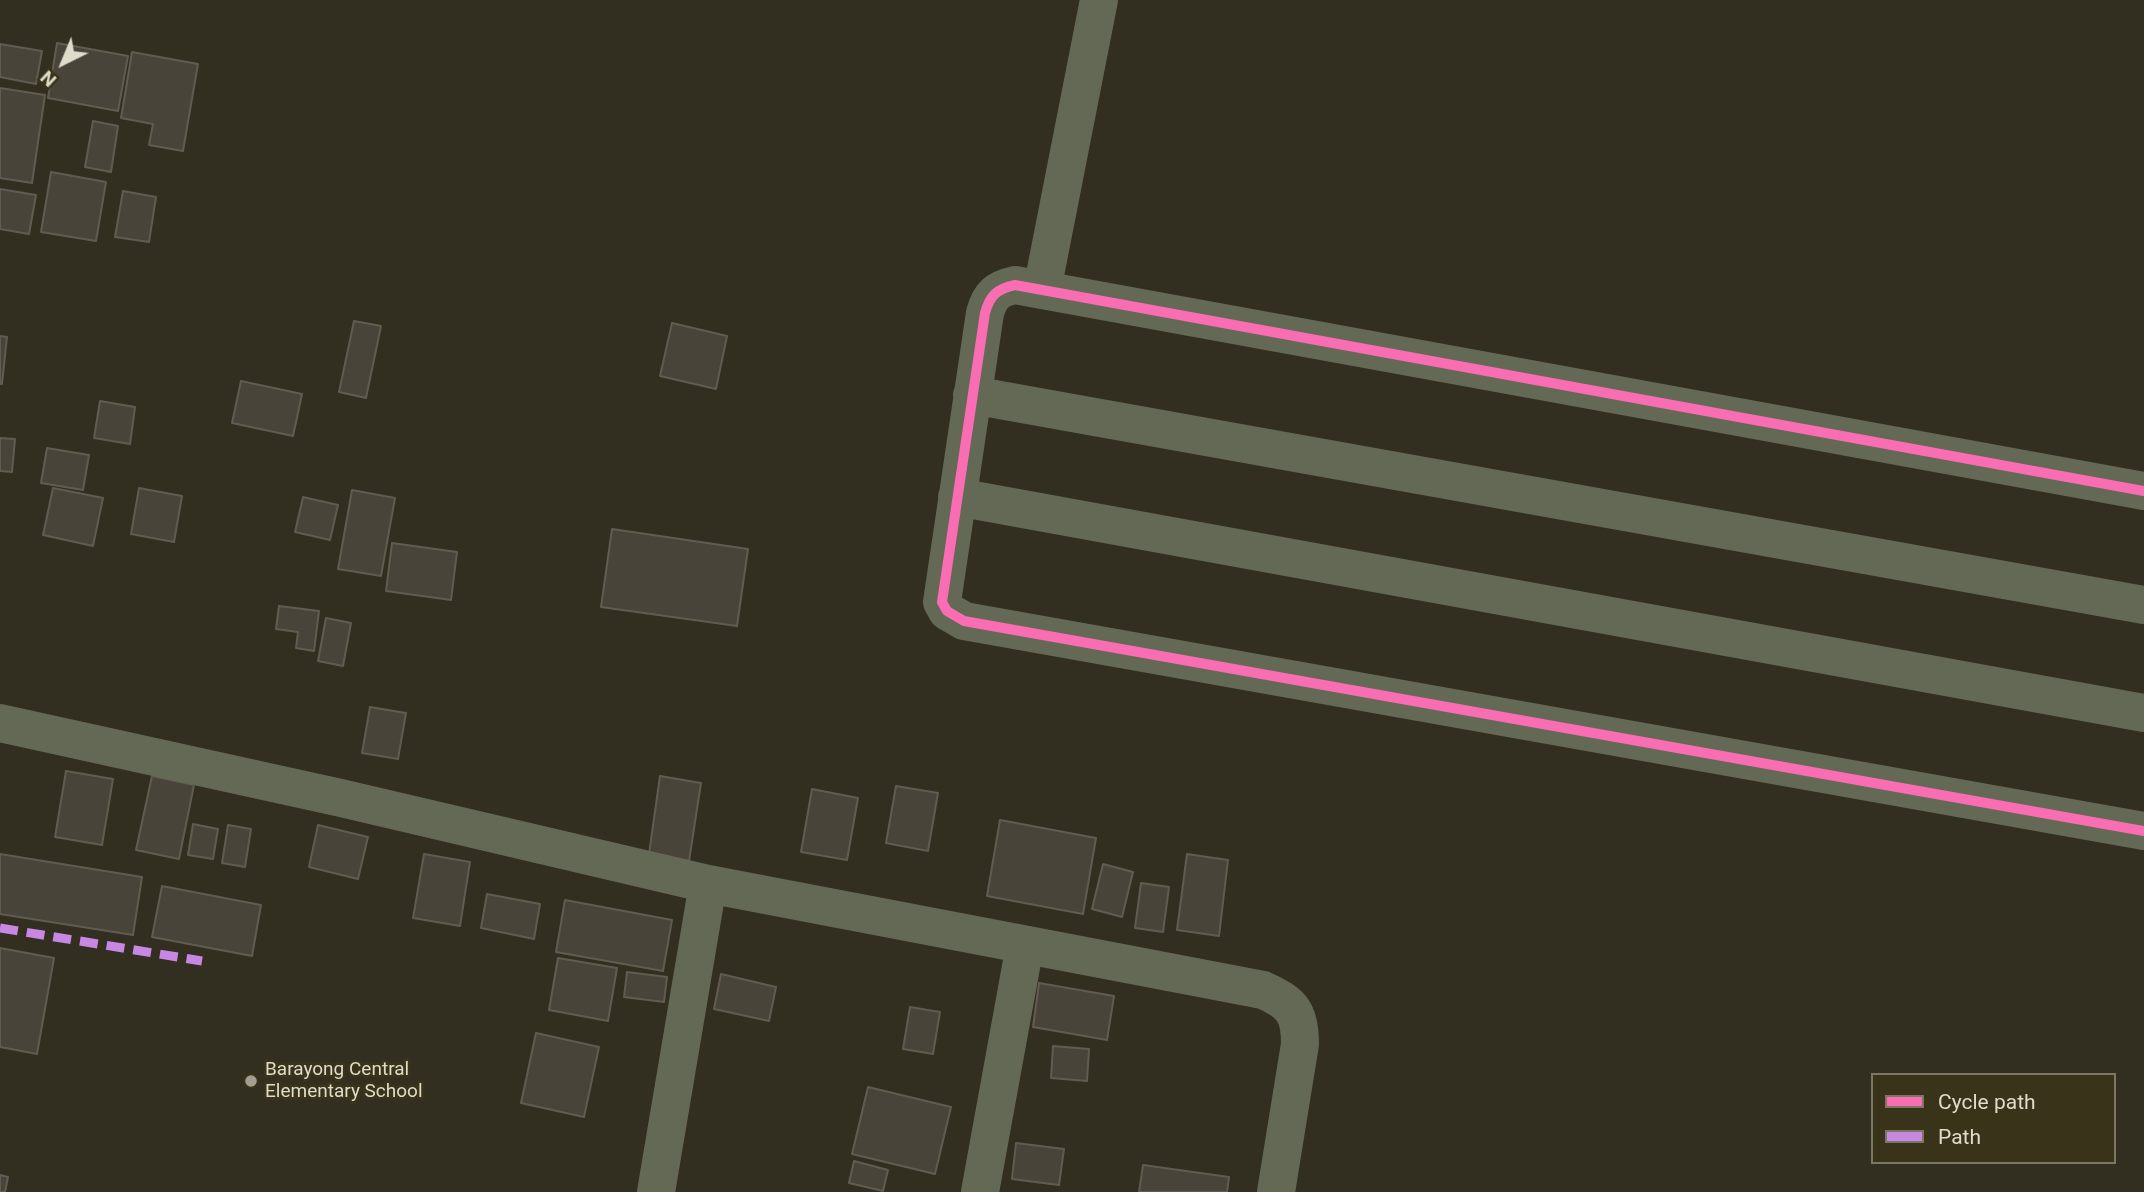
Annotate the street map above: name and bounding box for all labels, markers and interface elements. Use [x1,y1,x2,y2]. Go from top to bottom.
north arrow [28,28,98,98]
text: N [36,66,61,92]
place label: Barayong Central Elementary School [265,1059,423,1103]
marker: Barayong Central Elementary School [243,1073,259,1089]
legend [1871,1073,2116,1164]
text: Cycle path [1938,1090,2036,1114]
text: Path [1938,1125,1981,1149]

